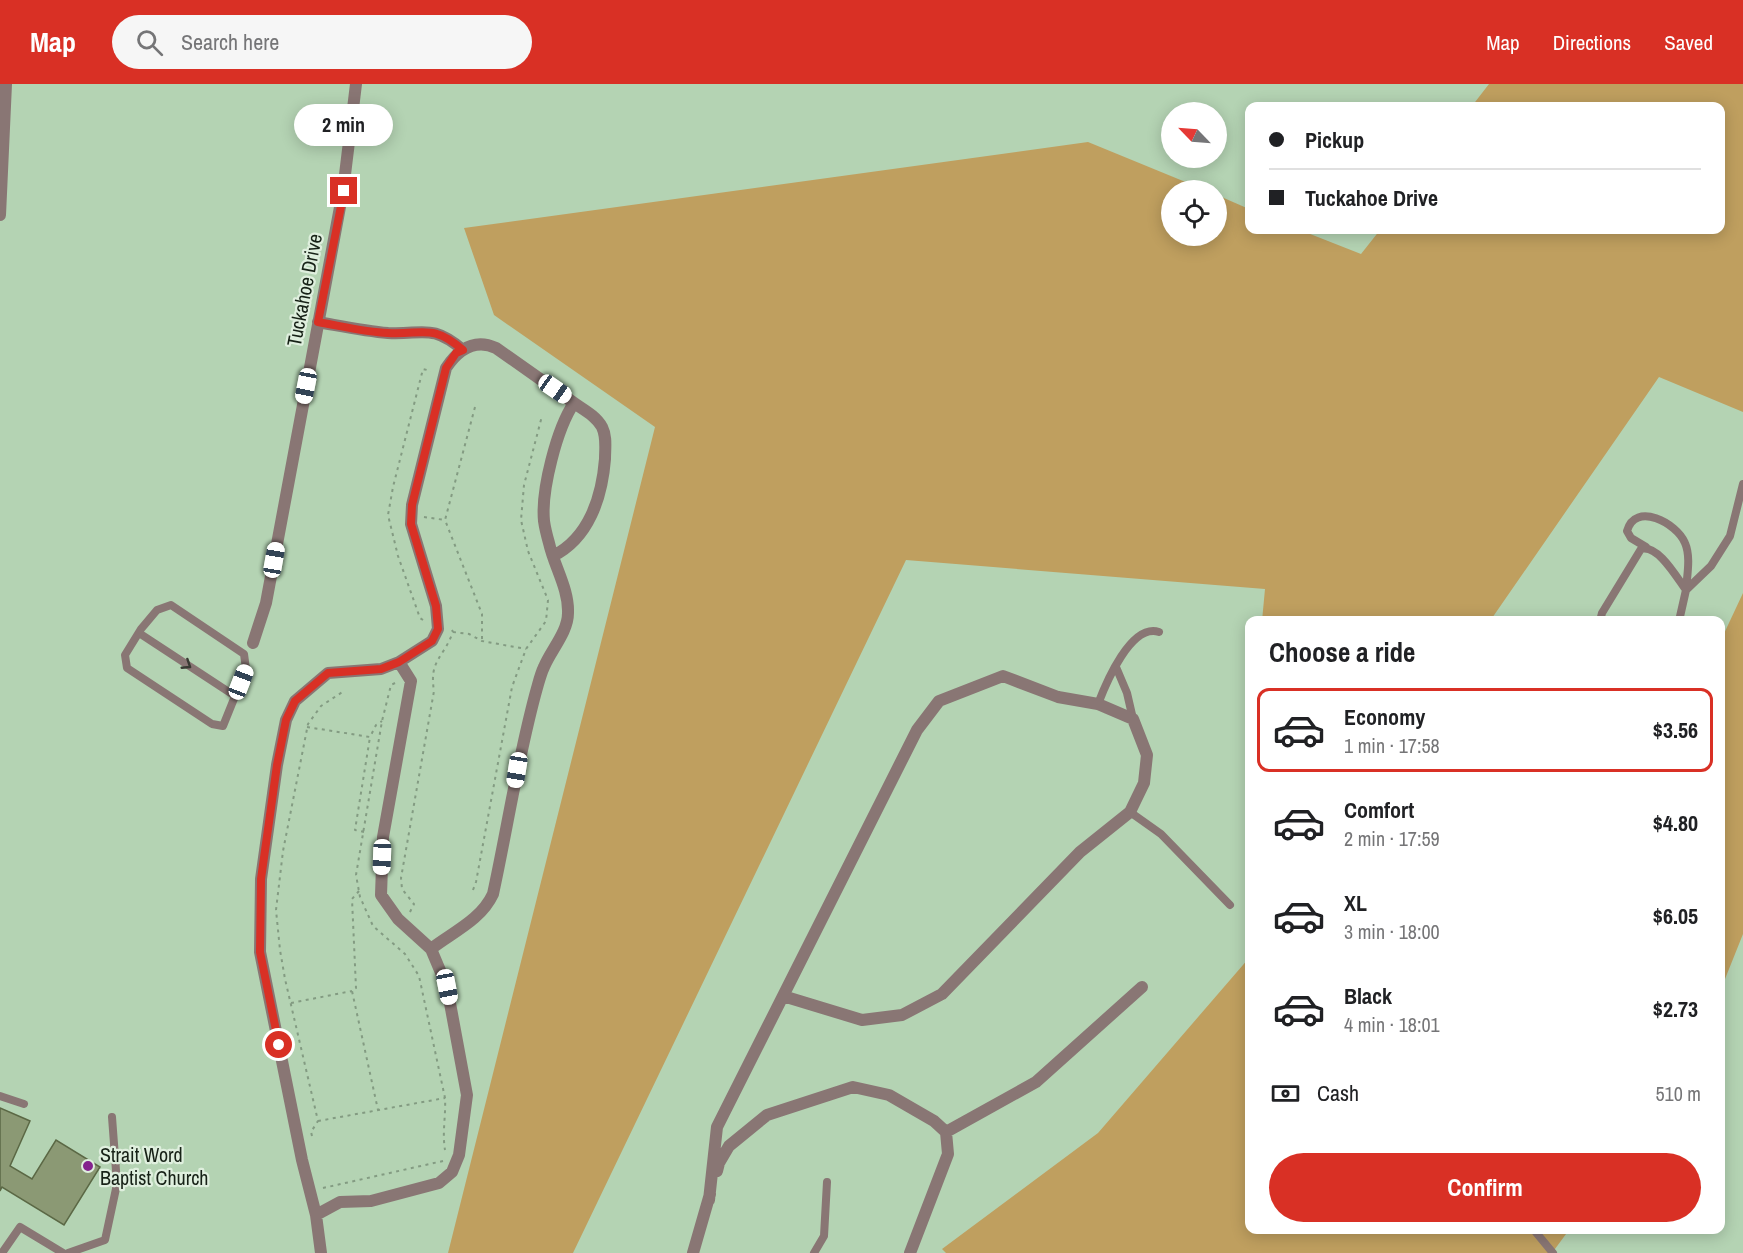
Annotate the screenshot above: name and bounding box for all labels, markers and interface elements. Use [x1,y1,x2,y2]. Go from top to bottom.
search box [112,15,532,69]
text: Map [30,23,76,61]
icon: search [133,26,166,59]
text: Search here [181,27,279,57]
text: Map [1486,28,1520,57]
text: Directions [1553,28,1631,57]
text: Saved [1664,28,1713,57]
north arrow [1161,102,1227,168]
map controls [1161,102,1227,246]
callout: 2 min [294,104,394,146]
text: 2 min [322,111,365,138]
text: Pickup [1305,125,1364,155]
route end [330,177,357,204]
button: locate [1161,180,1227,246]
text: Tuckahoe Drive [1305,183,1438,213]
street label: Tuckahoe Drive [280,231,328,349]
car [294,367,318,405]
car [535,371,575,407]
car [262,541,286,579]
text: Choose a ride [1269,634,1415,670]
one-way arrow [181,657,191,669]
car [226,662,256,702]
text: Economy [1344,702,1425,732]
icon: car [1272,703,1326,757]
text: $3.56 [1653,715,1698,745]
text: 1 min · 17:58 [1344,732,1440,759]
car [505,751,529,789]
text: Comfort [1344,795,1414,825]
icon: car [1272,796,1326,850]
text: $4.80 [1653,808,1698,838]
text: 2 min · 17:59 [1344,825,1440,852]
car [372,839,392,875]
text: XL [1344,888,1367,918]
icon: car [1272,889,1326,943]
text: $6.05 [1653,901,1698,931]
text: 3 min · 18:00 [1344,918,1440,945]
car [435,968,459,1006]
text: Black [1344,981,1392,1011]
icon: car [1272,982,1326,1036]
text: $2.73 [1653,994,1698,1024]
text: 4 min · 18:01 [1344,1011,1440,1038]
route start [265,1031,292,1058]
icon: cash [1269,1077,1302,1110]
text: Cash [1317,1078,1359,1108]
text: 510 m [1655,1080,1701,1107]
place label: Strait Word Baptist Church [100,1141,208,1191]
button: Confirm [1269,1153,1701,1222]
marker: Strait Word Baptist Church [81,1159,95,1173]

